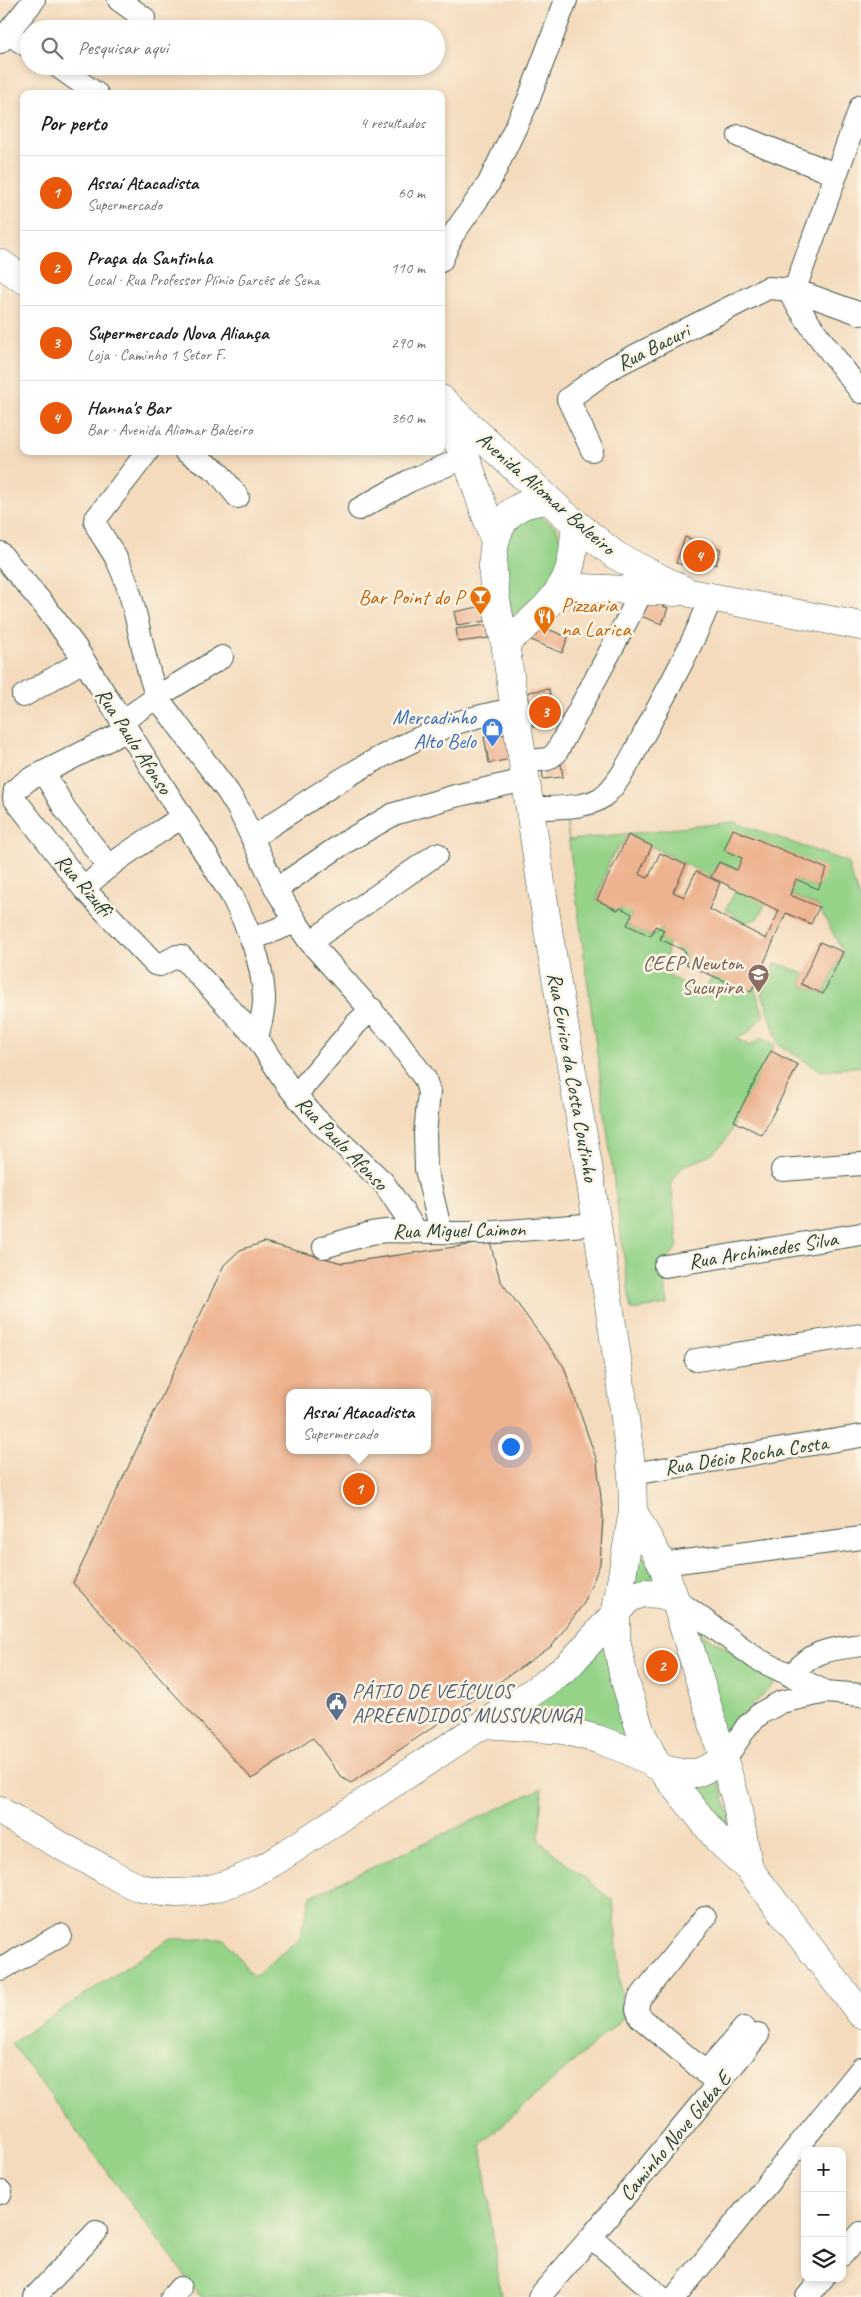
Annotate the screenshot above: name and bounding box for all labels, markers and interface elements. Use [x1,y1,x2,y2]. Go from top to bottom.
search box [20,20,445,75]
icon: search [38,34,66,62]
text: Pesquisar aqui [78,36,168,60]
text: Por perto [40,110,107,136]
text: 4 resultados [360,113,425,133]
text: Assaí Atacadista [87,171,198,195]
text: 1 [52,183,60,203]
text: 60 m [398,183,425,203]
text: Supermercado [87,195,162,215]
text: Praça da Santinha [87,246,212,270]
text: 2 [52,258,60,278]
text: 110 m [391,258,425,278]
text: Local · Rua Professor Plínio Garcês de Sena [87,270,320,290]
street label: Rua Bacuri [612,316,696,376]
text: Supermercado Nova Aliança [87,321,268,345]
text: 3 [52,333,60,353]
text: 290 m [391,333,425,353]
text: Loja · Caminho 1 Setor F. [87,345,225,365]
text: Hanna's Bar [87,396,170,420]
text: 4 [52,408,60,428]
text: 360 m [391,408,425,428]
text: Bar · Avenida Aliomar Baleeiro [87,420,252,440]
street label: Avenida Aliomar Baleeiro [471,426,623,562]
pin: 4 [683,537,715,575]
place label: Bar Point do P [358,584,467,610]
bar icon: Bar Point do P [468,585,492,616]
place label: Pizzaria na Larica [561,592,632,642]
restaurant icon: Pizzaria na Larica [533,605,557,636]
street label: Rua Paulo Afonso [90,683,179,800]
pin: 3 [529,693,561,731]
place label: Mercadinho Alto Belo [392,704,478,754]
shop icon: Mercadinho Alto Belo [480,717,504,748]
street label: Rua Rizuffi [50,848,120,923]
place label: CEEP Newton Sucupira [643,950,745,1000]
school or university icon: CEEP Newton Sucupira [747,963,771,994]
street label: Rua Eurico da Costa Coutinho [542,970,604,1185]
street label: Rua Paulo Afonso [290,1090,395,1197]
street label: Rua Miguel Caimon [392,1216,526,1244]
street label: Rua Archimedes Silva [687,1225,841,1275]
popup [286,1389,431,1454]
text: Assaí Atacadista [303,1400,414,1424]
text: Supermercado [303,1424,378,1444]
street label: Rua Décio Rocha Costa [663,1429,832,1481]
your location [498,1434,524,1460]
pin: 1 [343,1470,375,1508]
pin: 2 [646,1647,678,1685]
place label: PÁTIO DE VEÍCULOS APREENDIDOS MUSSURUNGA [352,1678,583,1728]
public building icon: PÁTIO DE VEÍCULOS APREENDIDOS MUSSURUNGA [324,1691,348,1722]
street label: Caminho Nove Gleba E [613,2064,738,2206]
map controls [801,2147,846,2282]
button: + [801,2147,846,2192]
button: − [801,2192,846,2237]
button: layers [801,2237,846,2282]

